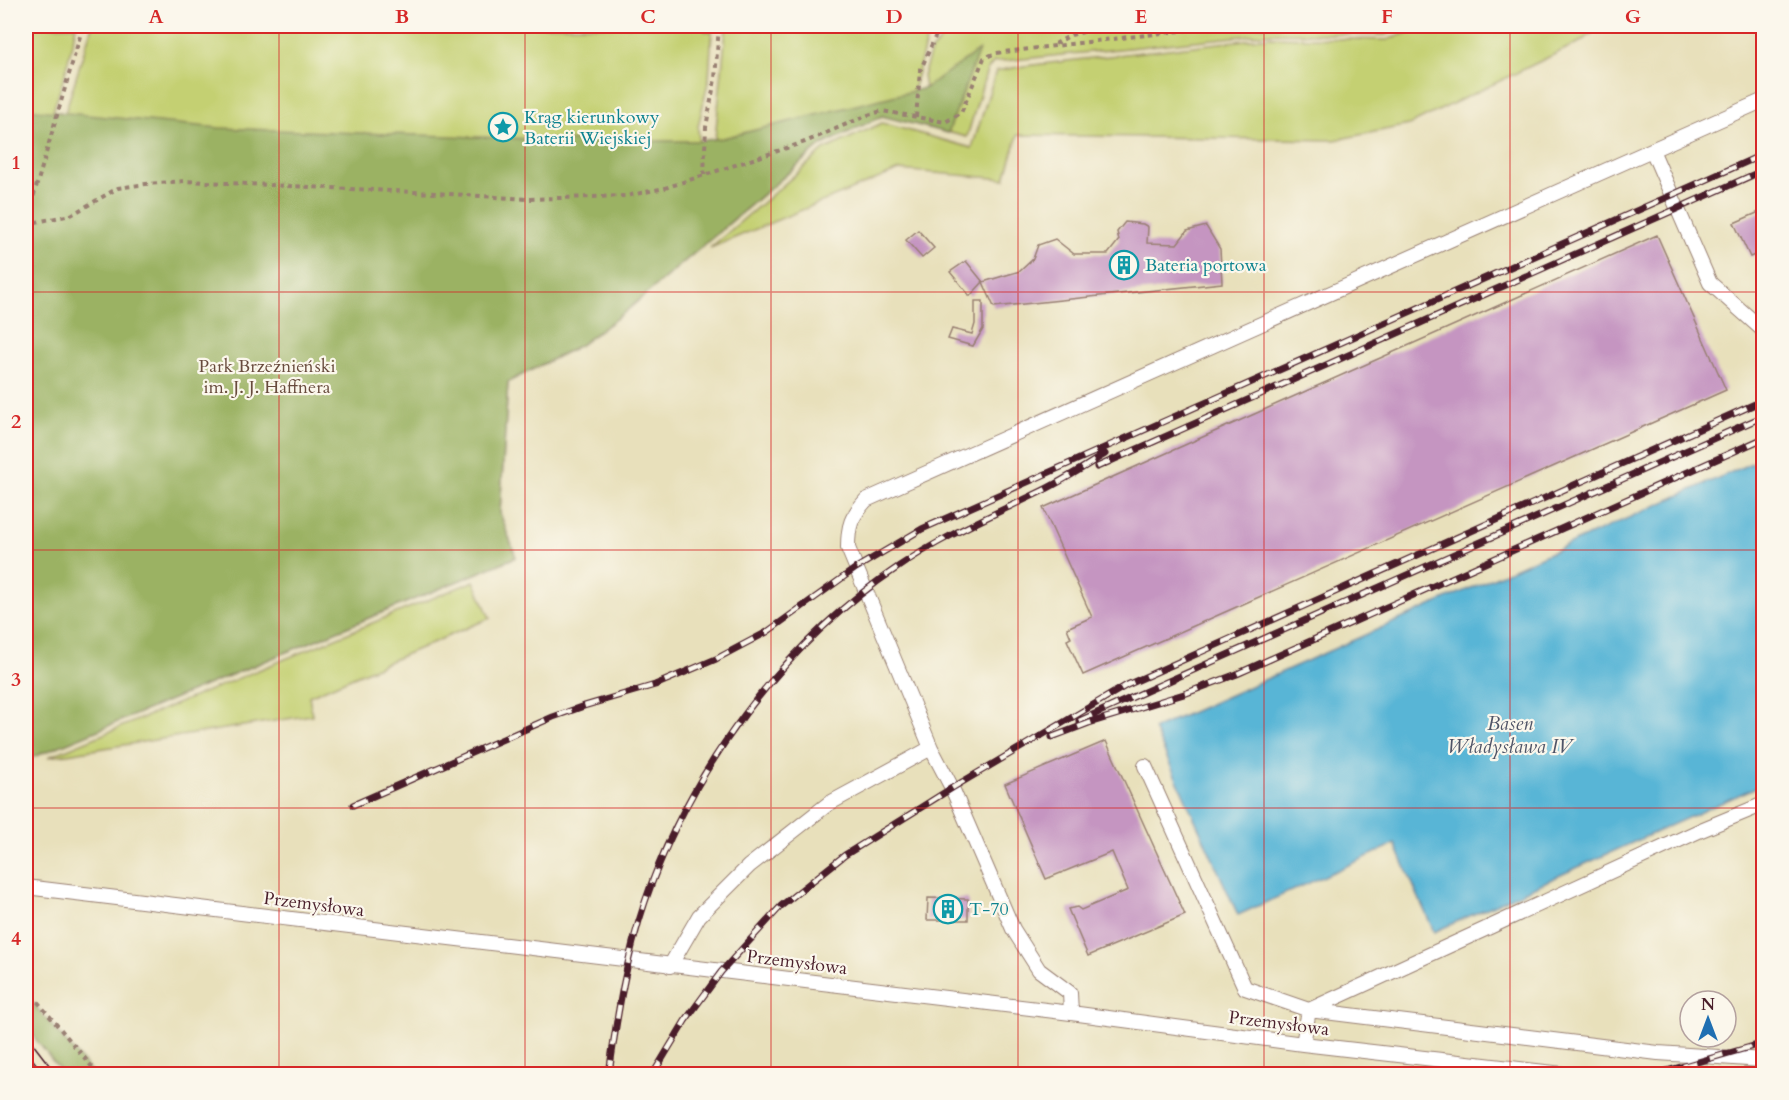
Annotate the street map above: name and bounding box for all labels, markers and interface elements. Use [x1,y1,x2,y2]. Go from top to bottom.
text: A [148,3,164,30]
text: B [395,3,409,30]
text: C [640,3,656,30]
text: D [885,3,903,30]
text: E [1135,3,1147,30]
text: F [1381,3,1393,30]
text: G [1625,3,1641,30]
place label: Krąg kierunkowy Baterii Wiejskiej [524,105,660,151]
place icon: Krąg kierunkowy Baterii Wiejskiej [487,111,519,143]
text: 1 [11,149,21,176]
building icon: Bateria portowa [1108,249,1140,281]
place label: Bateria portowa [1145,253,1267,278]
park label: Park Brzeźnieński im. J. J. Haffnera [199,354,335,400]
text: 2 [11,408,21,435]
text: 3 [11,666,21,693]
water label: Basen Władysława IV [1447,710,1575,760]
street label: Przemysłowa [262,886,366,923]
building icon: T-70 [932,893,964,925]
place label: T-70 [969,897,1009,922]
text: 4 [11,925,21,952]
street label: Przemysłowa [745,944,849,981]
north arrow [1678,989,1738,1049]
text: N [1701,994,1715,1016]
street label: Przemysłowa [1227,1005,1331,1042]

